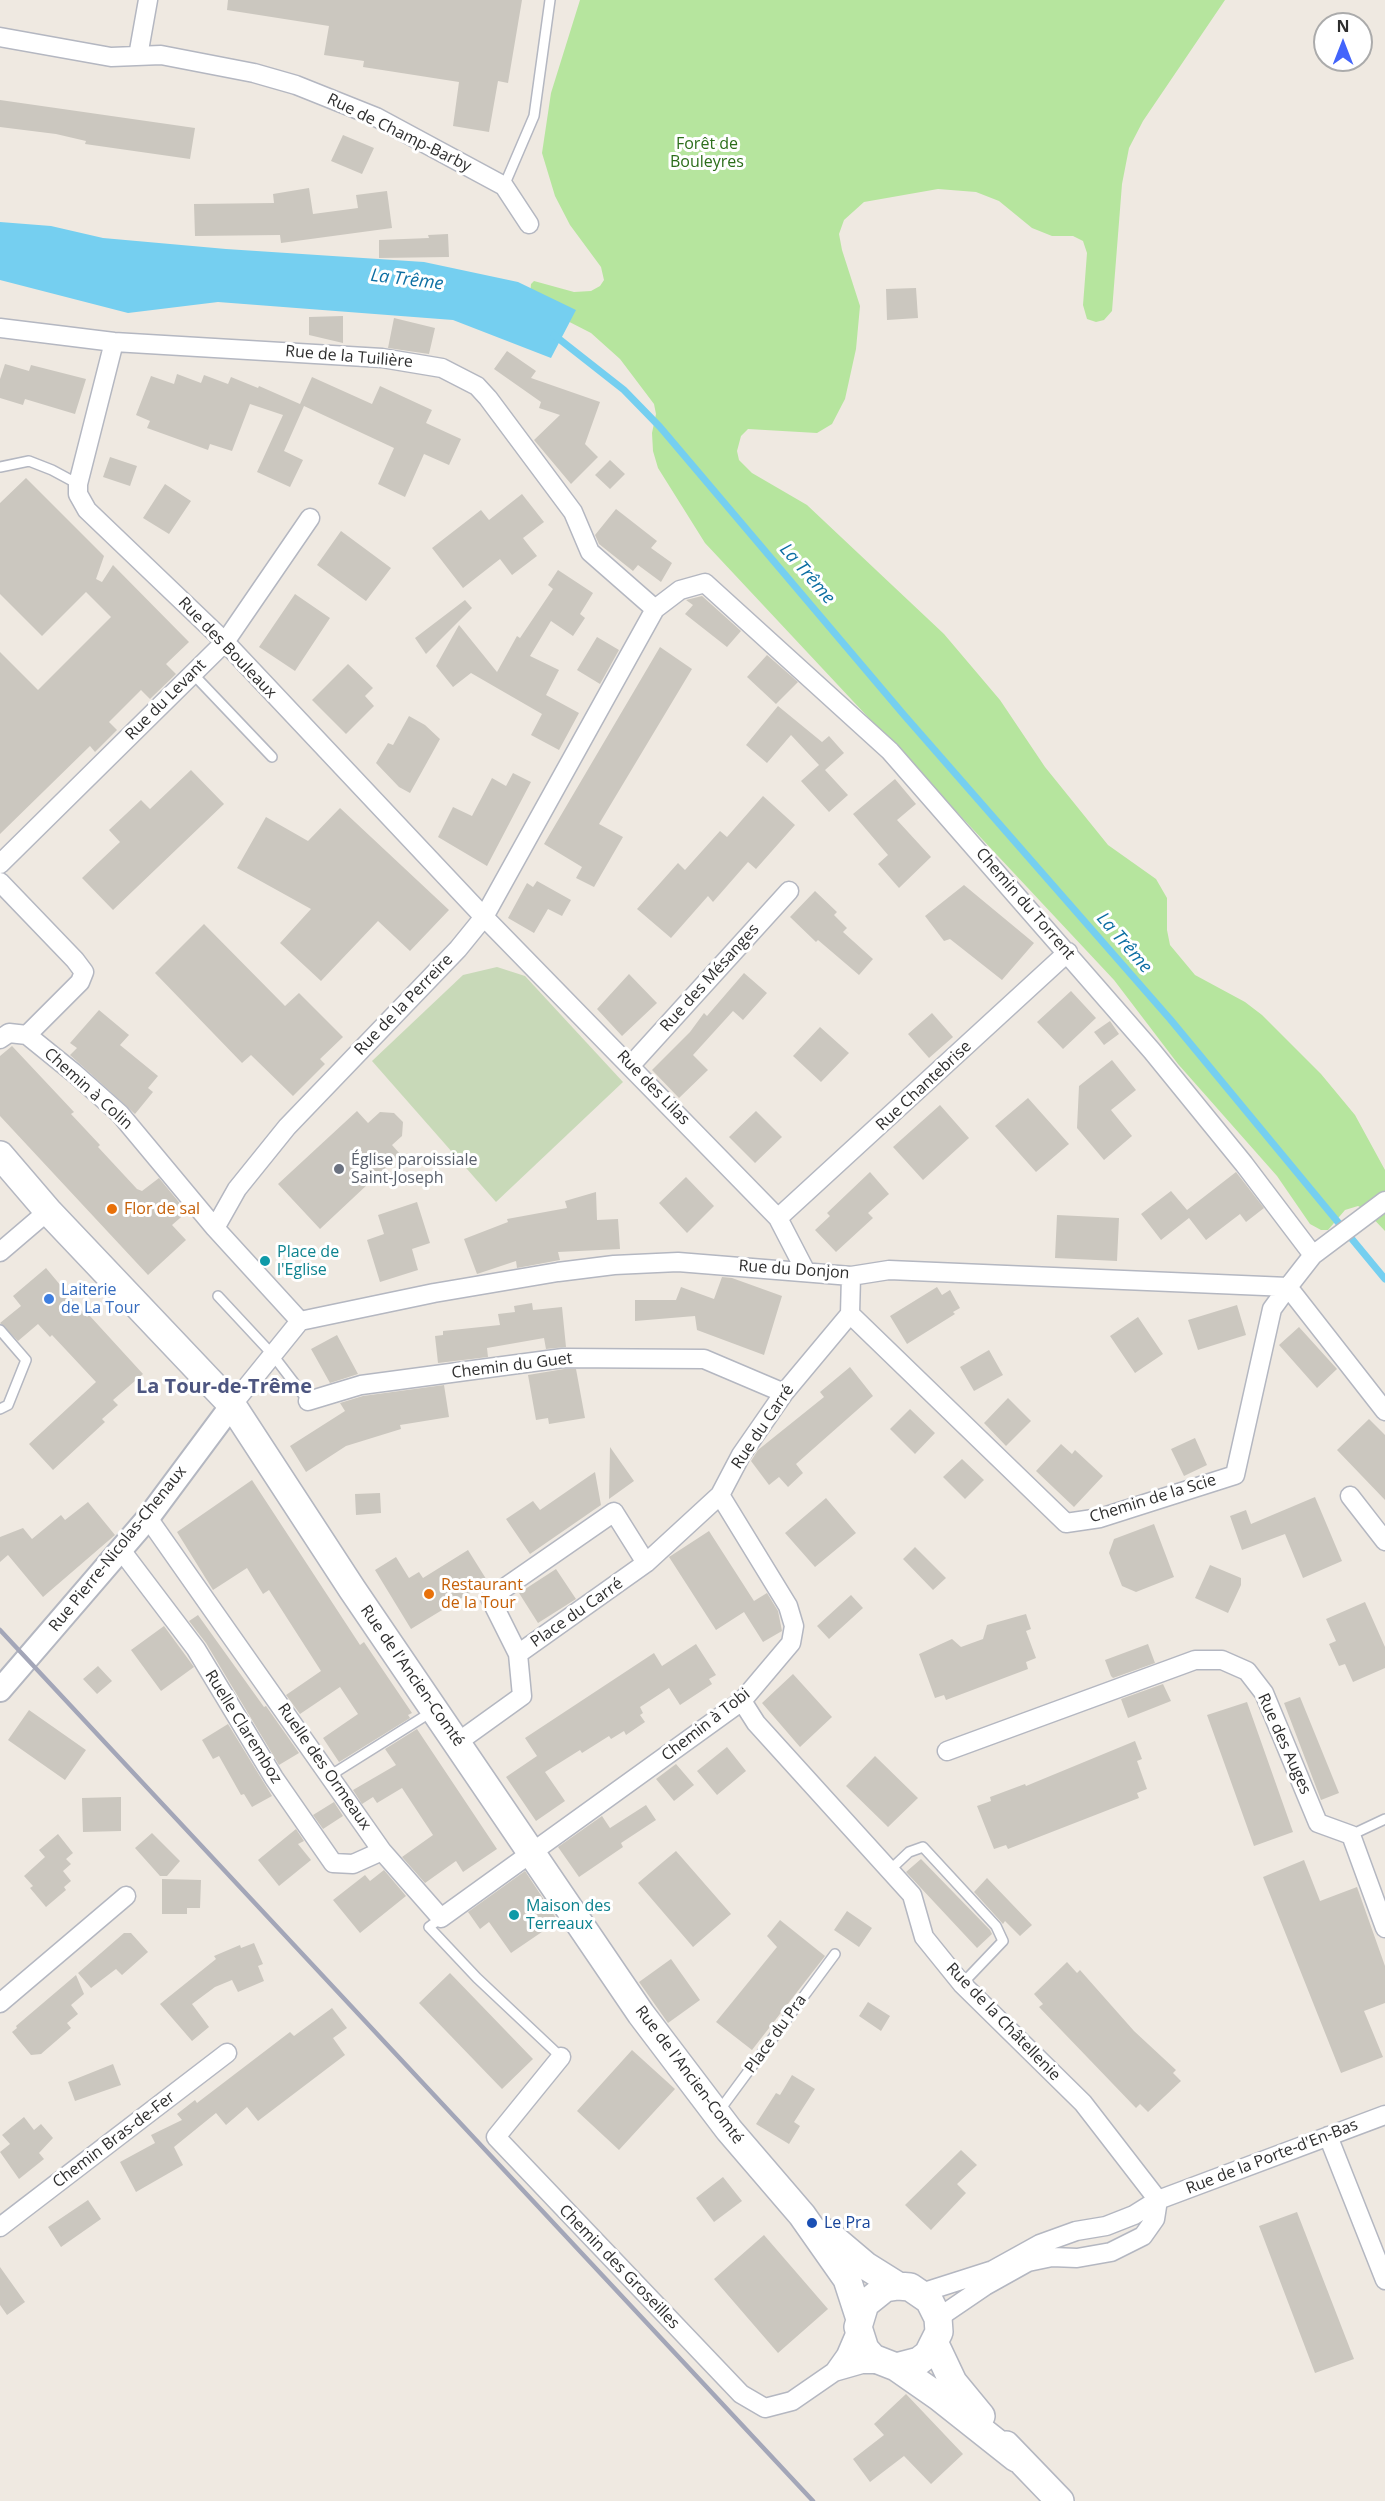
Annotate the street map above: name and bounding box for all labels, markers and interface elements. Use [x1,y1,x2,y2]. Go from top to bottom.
north arrow [1313,12,1373,72]
text: N [1336,15,1350,37]
street label: Rue de Champ-Barby [324,90,474,176]
park label: Forêt de Bouleyres [670,134,744,172]
water label: La Trême [369,265,445,295]
street label: Rue de la Tuilière [284,342,414,372]
water label: La Trême [775,539,839,609]
street label: Rue des Bouleaux [174,593,280,703]
street label: Rue du Levant [122,656,210,744]
street label: Chemin du Torrent [971,844,1079,964]
water label: La Trême [1092,908,1156,978]
street label: Rue des Mésanges [657,920,763,1036]
street label: Rue de la Perreire [351,950,457,1060]
street label: Rue Chantebrise [872,1037,976,1135]
street label: Chemin à Colin [40,1044,136,1134]
street label: Rue des Lilas [613,1047,693,1129]
place label: Église paroissiale Saint-Joseph [351,1150,478,1188]
marker: Église paroissiale Saint-Joseph [332,1162,346,1176]
place label: Flor de sal [124,1199,200,1219]
marker: Flor de sal [105,1202,119,1216]
place label: Place de l'Eglise [277,1242,339,1280]
marker: Place de l'Eglise [258,1254,272,1268]
street label: Rue du Donjon [738,1257,850,1283]
place label: Laiterie de La Tour [61,1280,140,1318]
marker: Laiterie de La Tour [42,1292,56,1306]
street label: Chemin du Guet [450,1349,574,1383]
district label: La Tour-de-Trême [136,1375,312,1399]
street label: Rue du Carré [728,1381,798,1473]
street label: Rue Pierre-Nicolas-Chenaux [45,1462,191,1636]
street label: Chemin de la Scie [1087,1471,1219,1527]
street label: Place du Carré [527,1574,627,1652]
place label: Restaurant de la Tour [441,1575,523,1613]
marker: Restaurant de la Tour [422,1587,436,1601]
street label: Rue de l'Ancien-Comté [356,1602,468,1750]
street label: Ruelle Claremboz [200,1667,286,1787]
street label: Chemin à Tobi [658,1684,754,1766]
street label: Rue des Auges [1253,1690,1315,1798]
street label: Ruelle des Ormeaux [273,1700,375,1834]
place label: Maison des Terreaux [526,1896,611,1934]
marker: Maison des Terreaux [507,1908,521,1922]
street label: Rue de la Châtellenie [942,1959,1064,2085]
street label: Place du Pra [741,1991,811,2077]
street label: Rue de l'Ancien-Comté [631,2002,747,2148]
street label: Chemin Bras-de-Fer [49,2088,179,2192]
street label: Rue de la Porte-d'En-Bas [1183,2115,1361,2199]
street label: Chemin des Groseilles [555,2201,683,2333]
place label: Le Pra [824,2213,871,2233]
marker: Le Pra [805,2216,819,2230]

